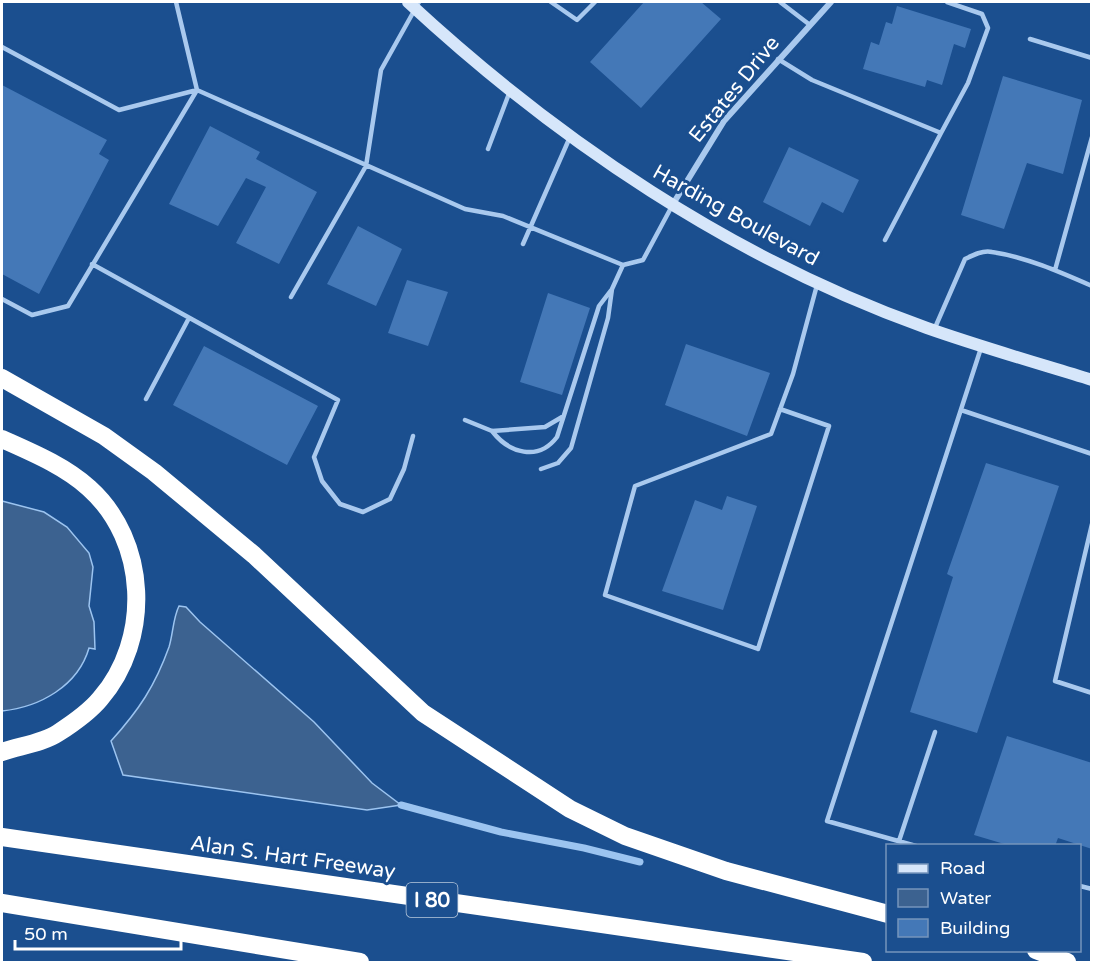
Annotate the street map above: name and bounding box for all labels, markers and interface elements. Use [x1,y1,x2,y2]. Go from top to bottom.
street label: Estates Drive [684,31,785,148]
street label: Harding Boulevard [648,159,823,271]
street label: Alan S. Hart Freeway [189,831,397,884]
legend [886,844,1081,952]
text: Road [940,857,985,879]
road number: I 80 [406,883,458,917]
text: Water [940,887,991,909]
scale bar [15,913,182,951]
text: Building [940,917,1010,939]
text: 50 m [24,923,68,945]

